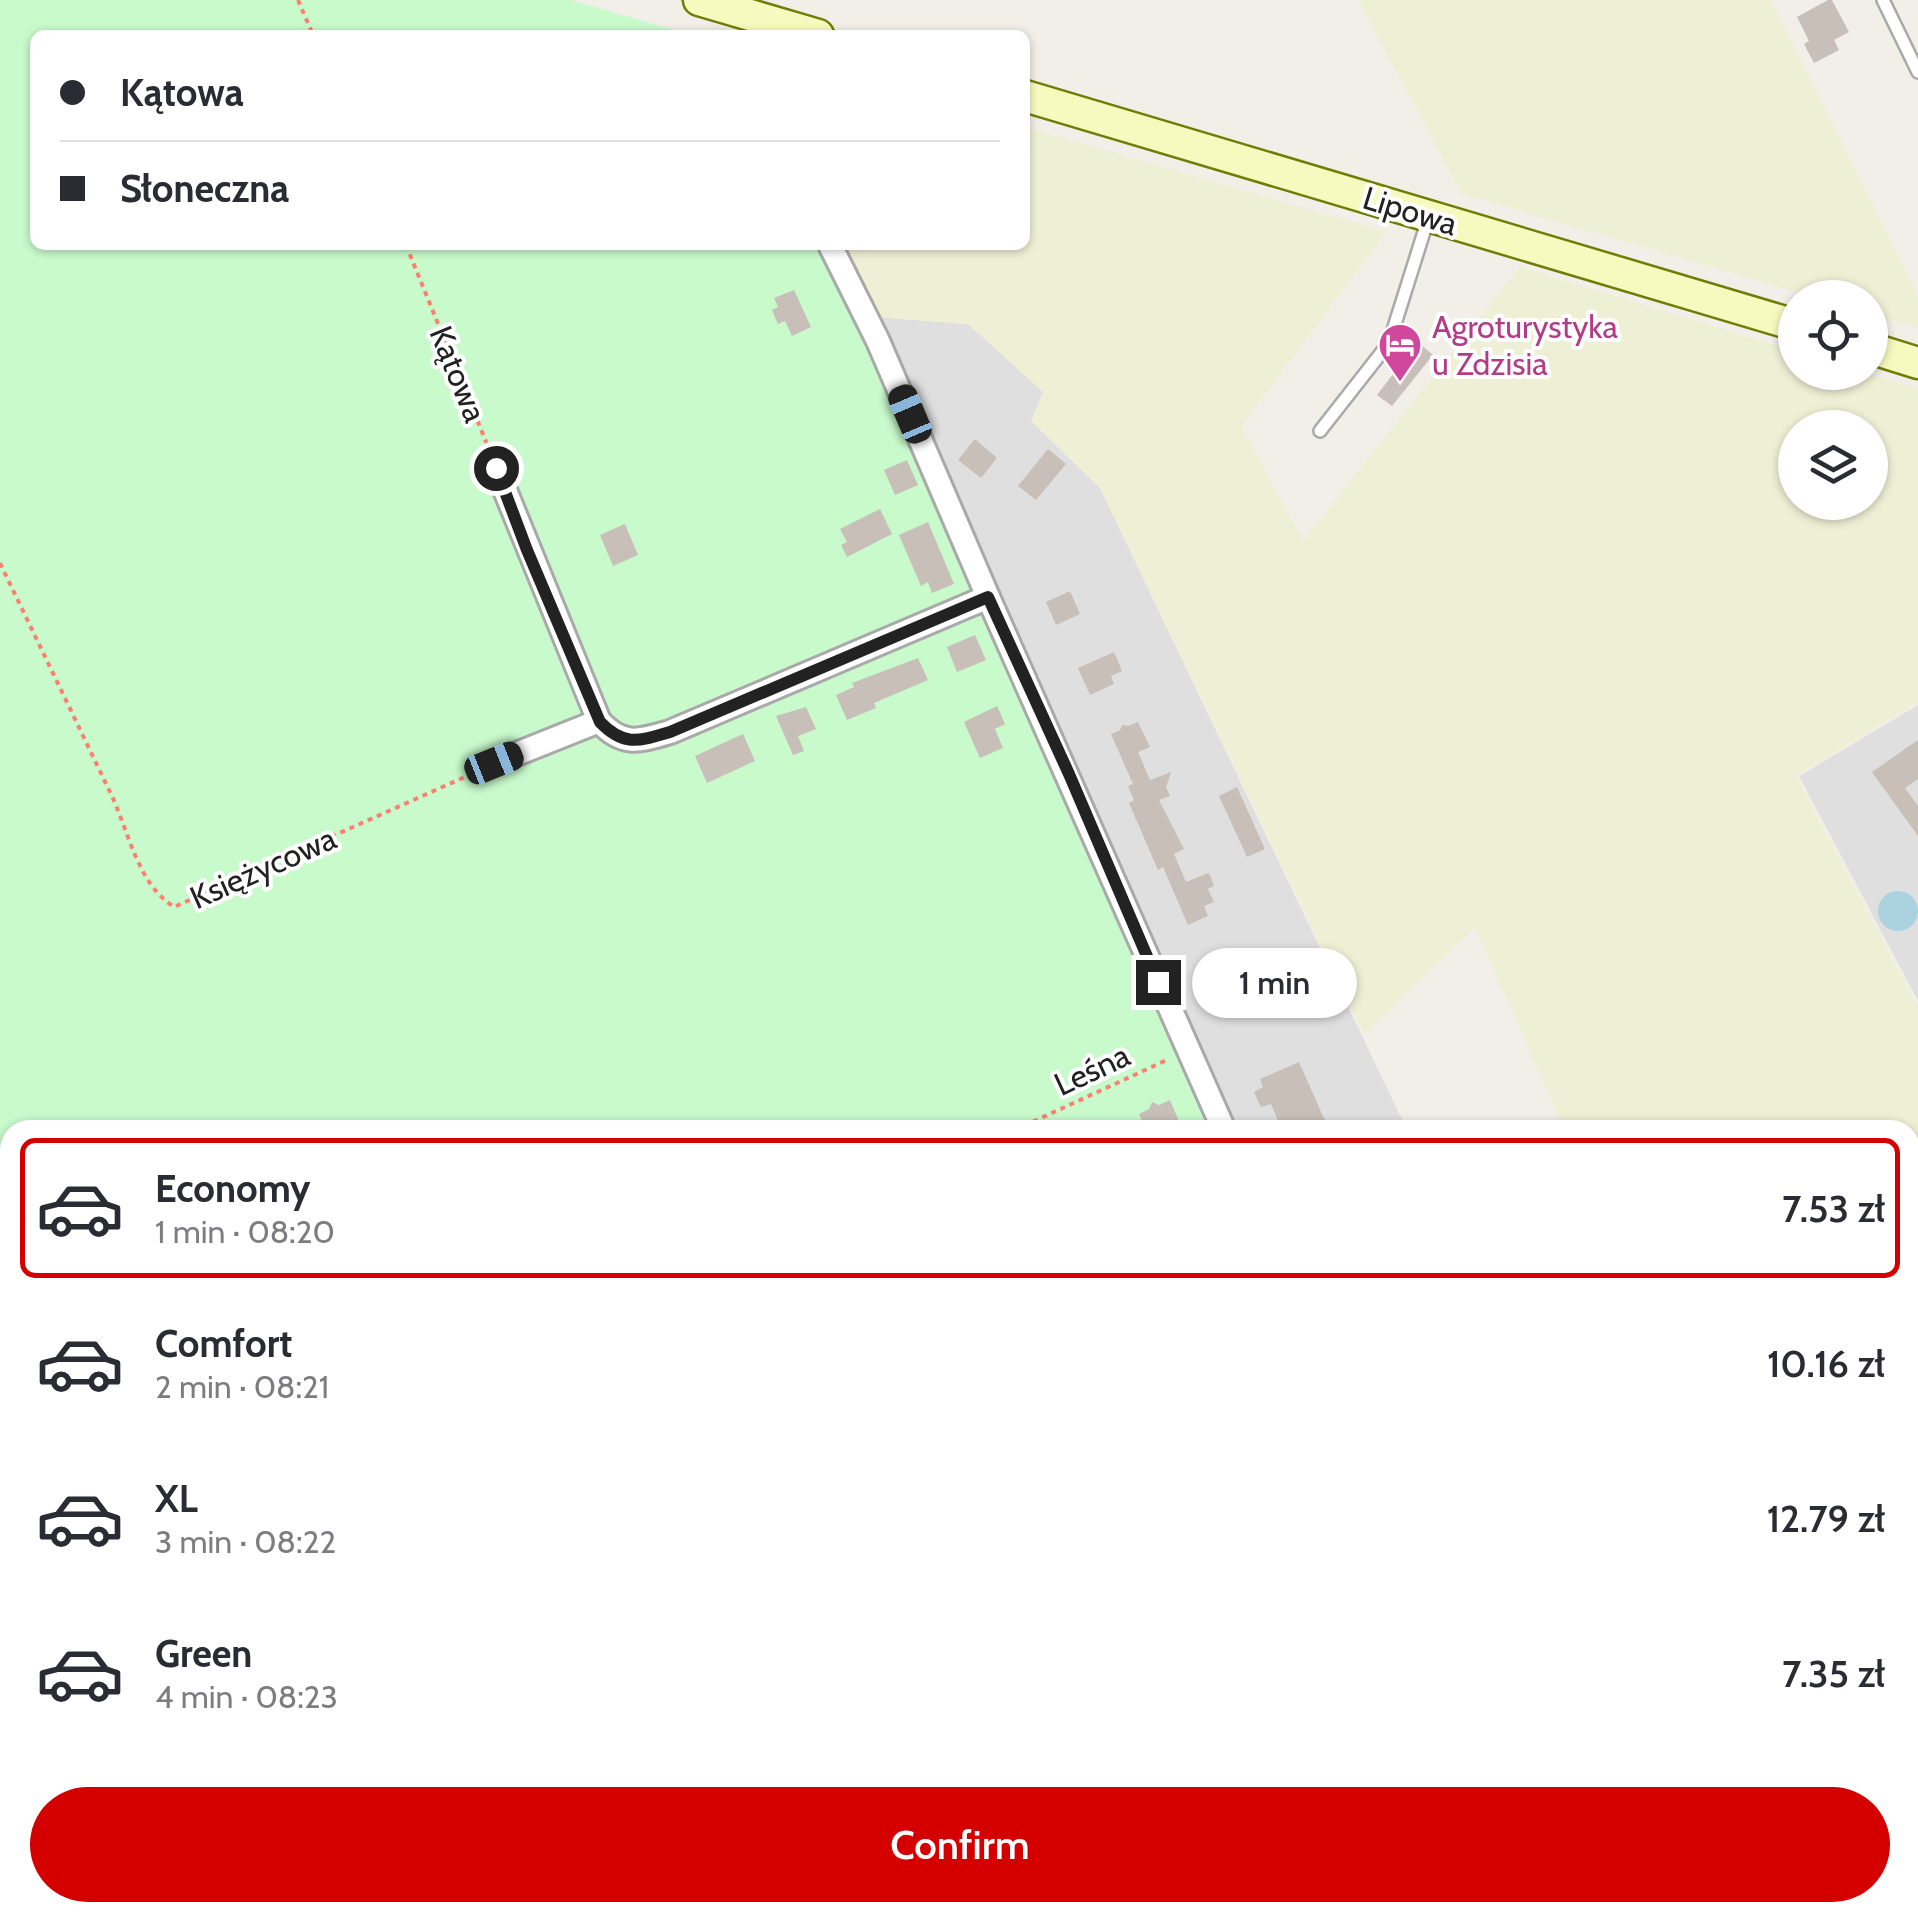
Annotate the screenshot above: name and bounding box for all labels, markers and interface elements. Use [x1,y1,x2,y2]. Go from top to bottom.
text: Kątowa [120,69,244,116]
text: Słoneczna [120,165,289,212]
street label: Lipowa [1358,178,1463,243]
map controls [1778,280,1888,520]
button: locate [1778,280,1888,390]
place label: Agroturystyka u Zdzisia [1432,307,1619,383]
street label: Kątowa [422,320,496,428]
hotel icon: Agroturystyka u Zdzisia [1377,322,1423,383]
car [884,381,936,447]
button: layers [1778,410,1888,520]
route start [474,446,519,491]
car [461,738,527,788]
street label: Księżycowa [184,818,342,917]
callout: 1 min [1193,947,1358,1017]
route end [1136,960,1181,1005]
text: 1 min [1239,963,1310,1002]
street label: Leśna [1048,1035,1136,1104]
icon: car [35,1163,125,1253]
text: Economy [155,1165,310,1212]
text: 7.53 zł [1782,1185,1885,1232]
text: 1 min · 08:20 [155,1212,335,1251]
icon: car [35,1318,125,1408]
text: Comfort [155,1320,292,1367]
text: 10.16 zł [1767,1340,1885,1387]
text: 2 min · 08:21 [155,1367,329,1406]
icon: car [35,1473,125,1563]
text: XL [155,1475,198,1522]
text: 12.79 zł [1767,1495,1885,1542]
text: 3 min · 08:22 [155,1522,336,1561]
icon: car [35,1628,125,1718]
text: Green [155,1630,252,1677]
text: 7.35 zł [1782,1650,1885,1697]
text: 4 min · 08:23 [155,1677,338,1716]
button: Confirm [30,1787,1890,1902]

